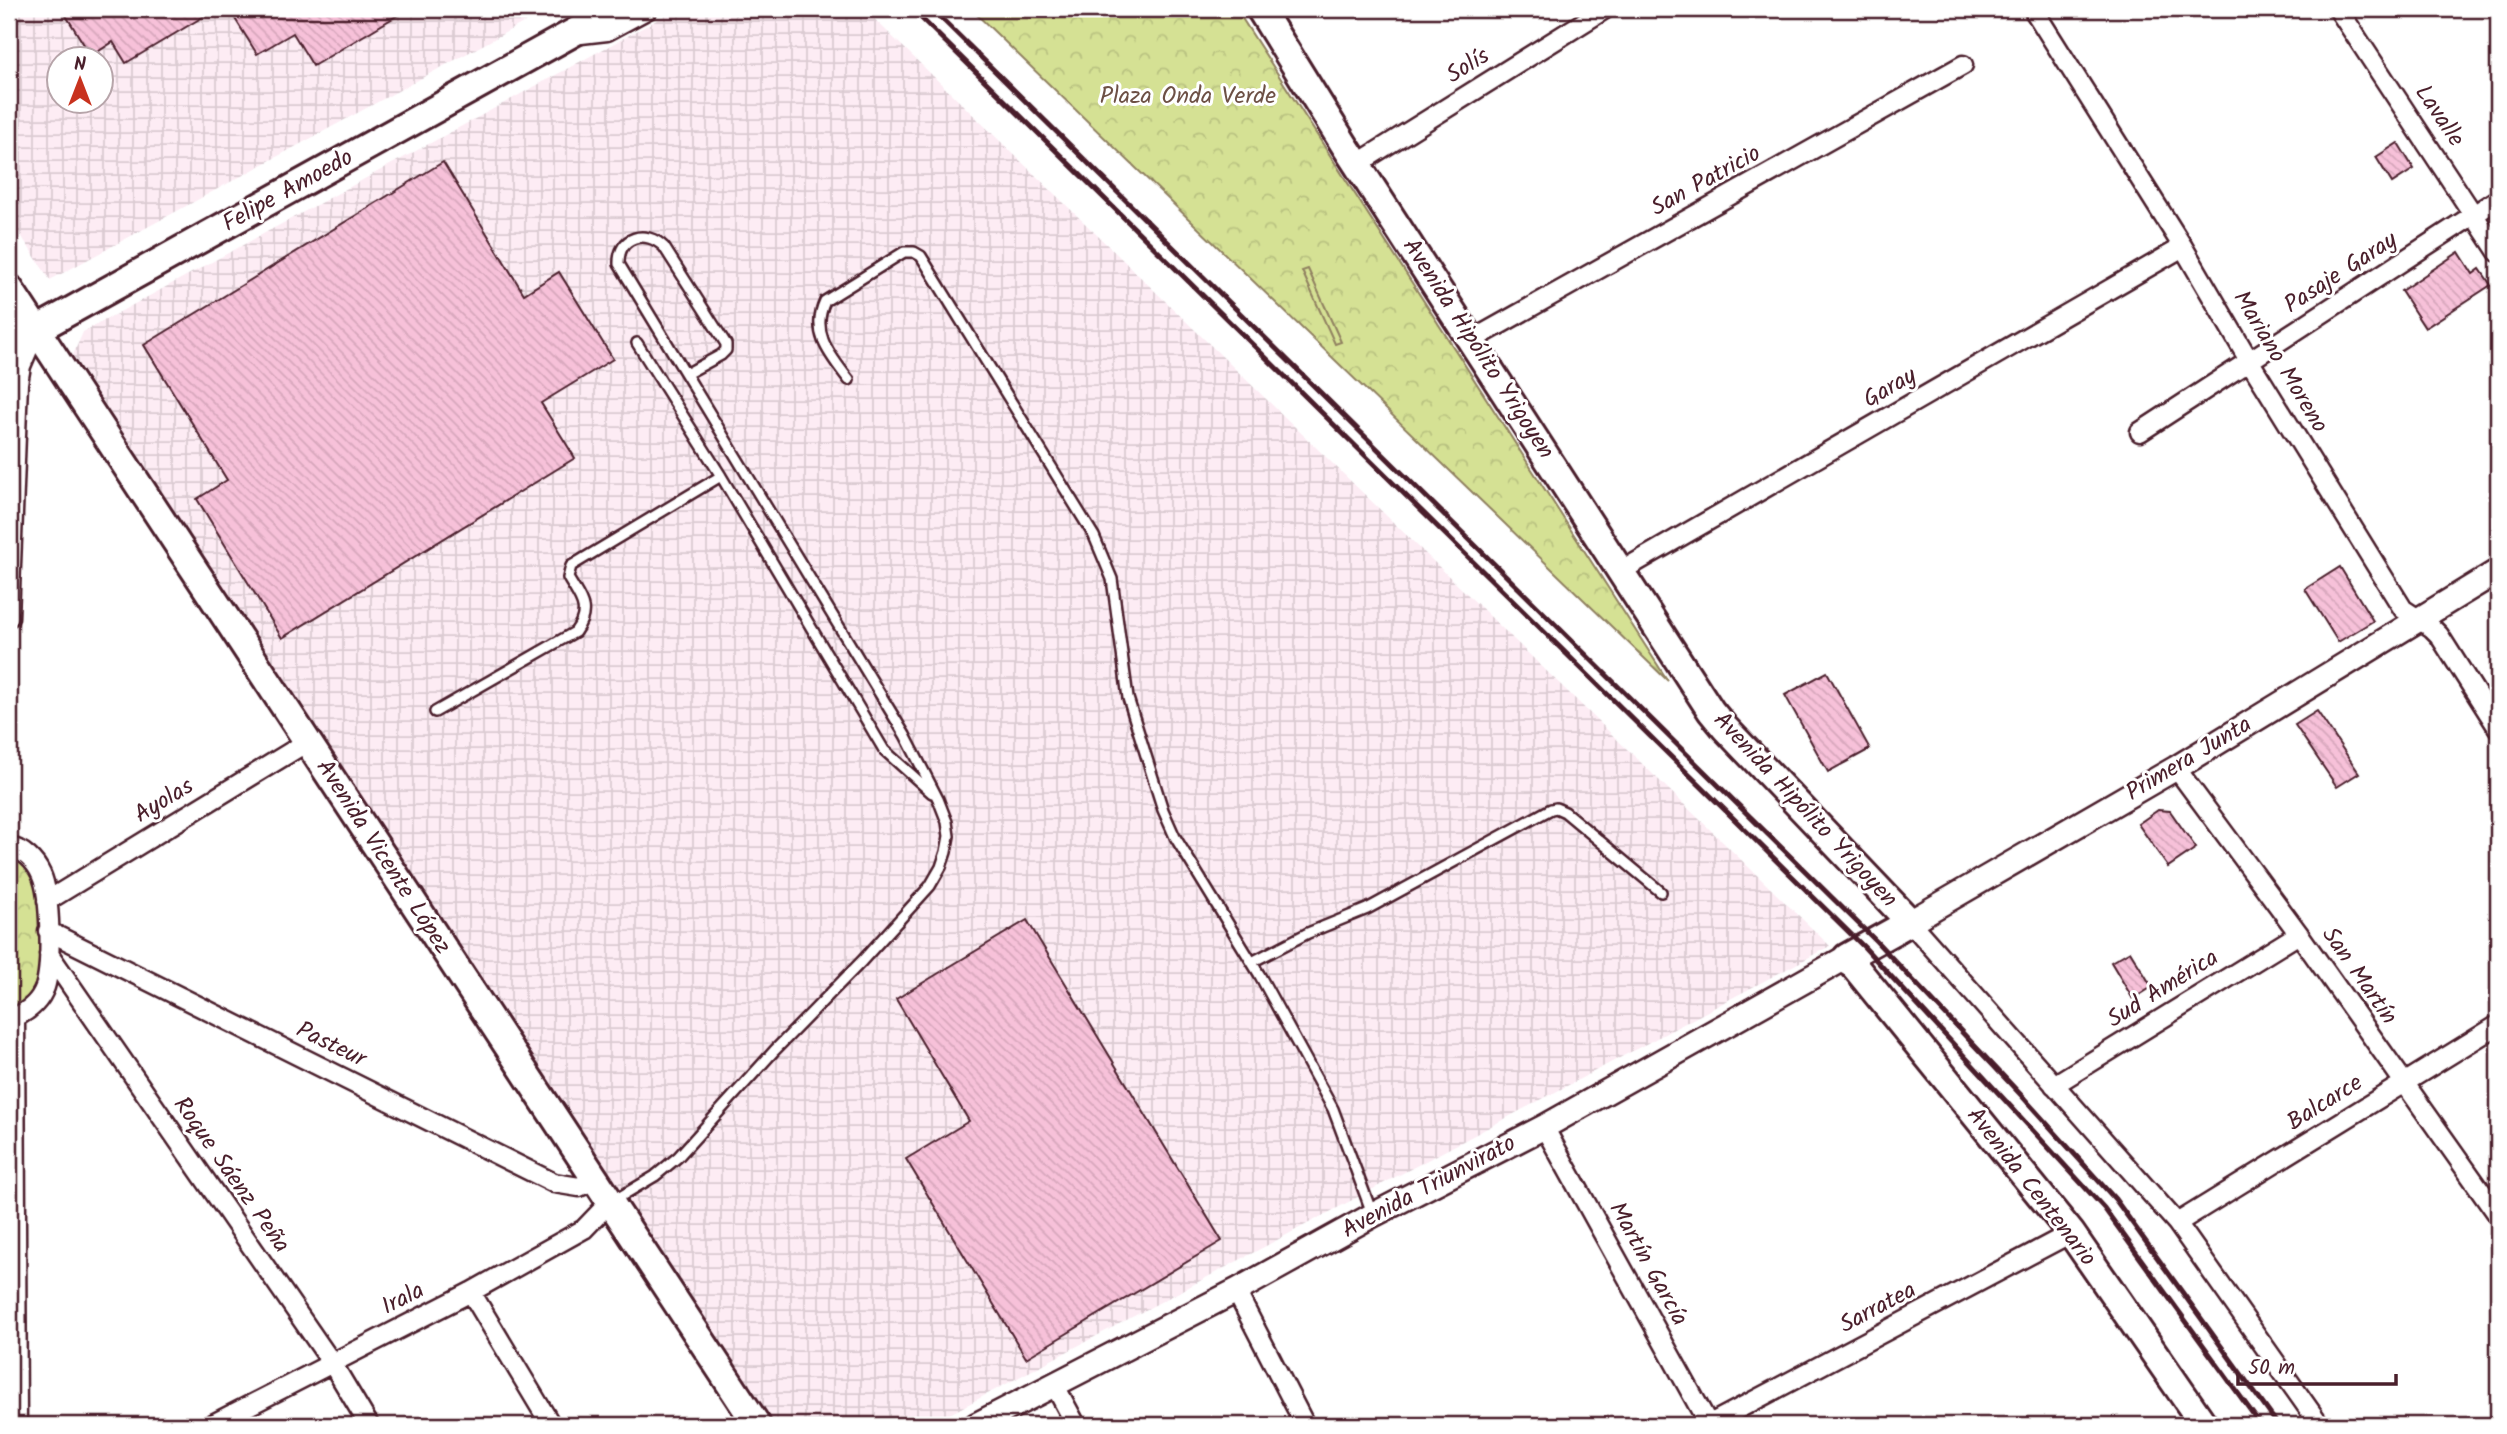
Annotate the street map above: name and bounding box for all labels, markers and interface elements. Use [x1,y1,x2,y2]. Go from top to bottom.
street label: Solís [1438,37,1498,95]
north arrow [46,46,116,116]
text: N [74,50,86,80]
park label: Plaza Onda Verde [1100,77,1276,116]
street label: Lavalle [2404,77,2474,155]
street label: San Patricio [1644,135,1768,227]
street label: Felipe Amoedo [215,139,361,243]
street label: Pasaje Garay [2276,221,2406,324]
street label: Avenida Hipólito Yrigoyen [1392,231,1564,467]
street label: Mariano Moreno [2222,283,2338,441]
street label: Garay [1856,357,1925,419]
street label: Avenida Hipólito Yrigoyen [1703,703,1907,917]
street label: Primera Junta [2118,706,2260,812]
street label: Avenida Vicente López [305,752,461,962]
street label: Ayolas [126,768,202,834]
street label: San Martín [2311,919,2407,1033]
street label: Sud América [2099,939,2227,1039]
street label: Pasteur [289,1011,375,1080]
street label: Balcarce [2279,1064,2371,1142]
street label: Roque Sáenz Peña [162,1088,300,1262]
street label: Avenida Centenario [1956,1099,2106,1275]
street label: Avenida Triunvirato [1335,1124,1523,1250]
street label: Martín García [1598,1195,1698,1333]
street label: Sarratea [1832,1271,1924,1345]
street label: Irala [375,1272,431,1326]
scale bar [2238,1343,2395,1387]
text: 50 m [2248,1352,2295,1385]

